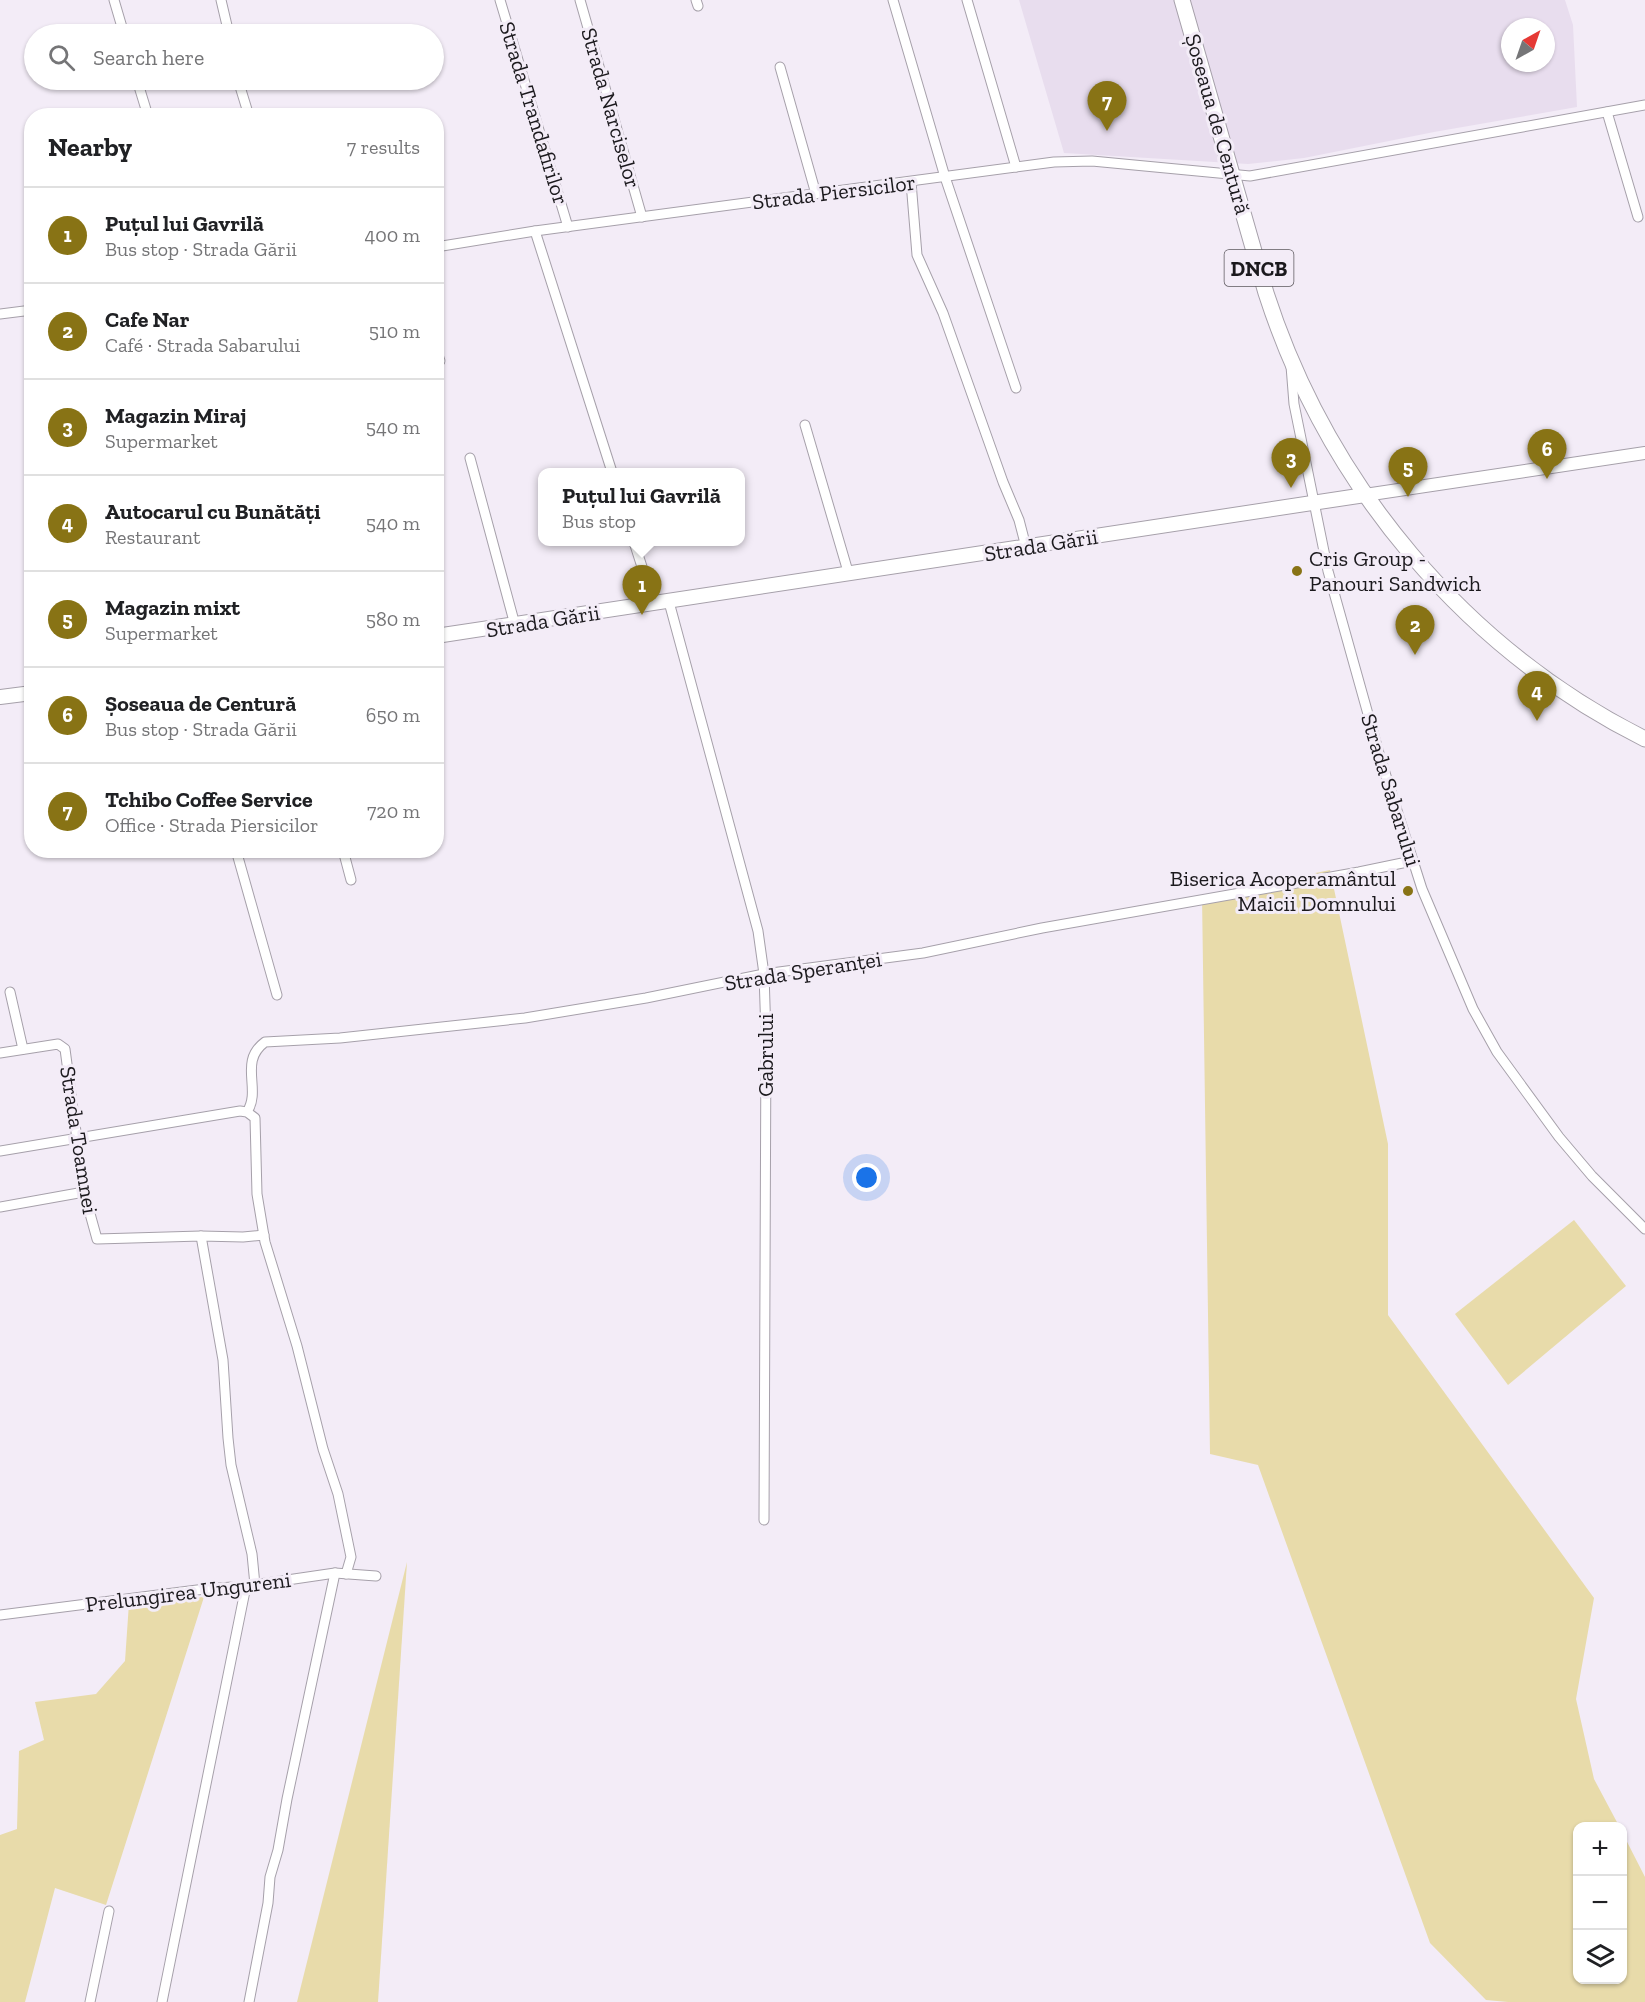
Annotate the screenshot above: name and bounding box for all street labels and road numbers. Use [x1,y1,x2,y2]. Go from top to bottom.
street label: Strada Trandafirilor [493,18,575,208]
street label: Strada Narciselor [575,25,647,191]
street label: Șoseaua de Centură [1179,31,1257,218]
street label: Strada Piersicilor [751,169,917,215]
road number: DNCB [1224,250,1294,286]
street label: Strada Gării [982,523,1100,567]
street label: Strada Gării [484,599,602,643]
street label: Strada Sabarului [1355,710,1427,870]
street label: Strada Speranței [722,945,884,997]
street label: Gabrului [752,1013,779,1097]
street label: Strada Toamnei [54,1064,104,1216]
street label: Prelungirea Ungureni [84,1566,292,1618]

